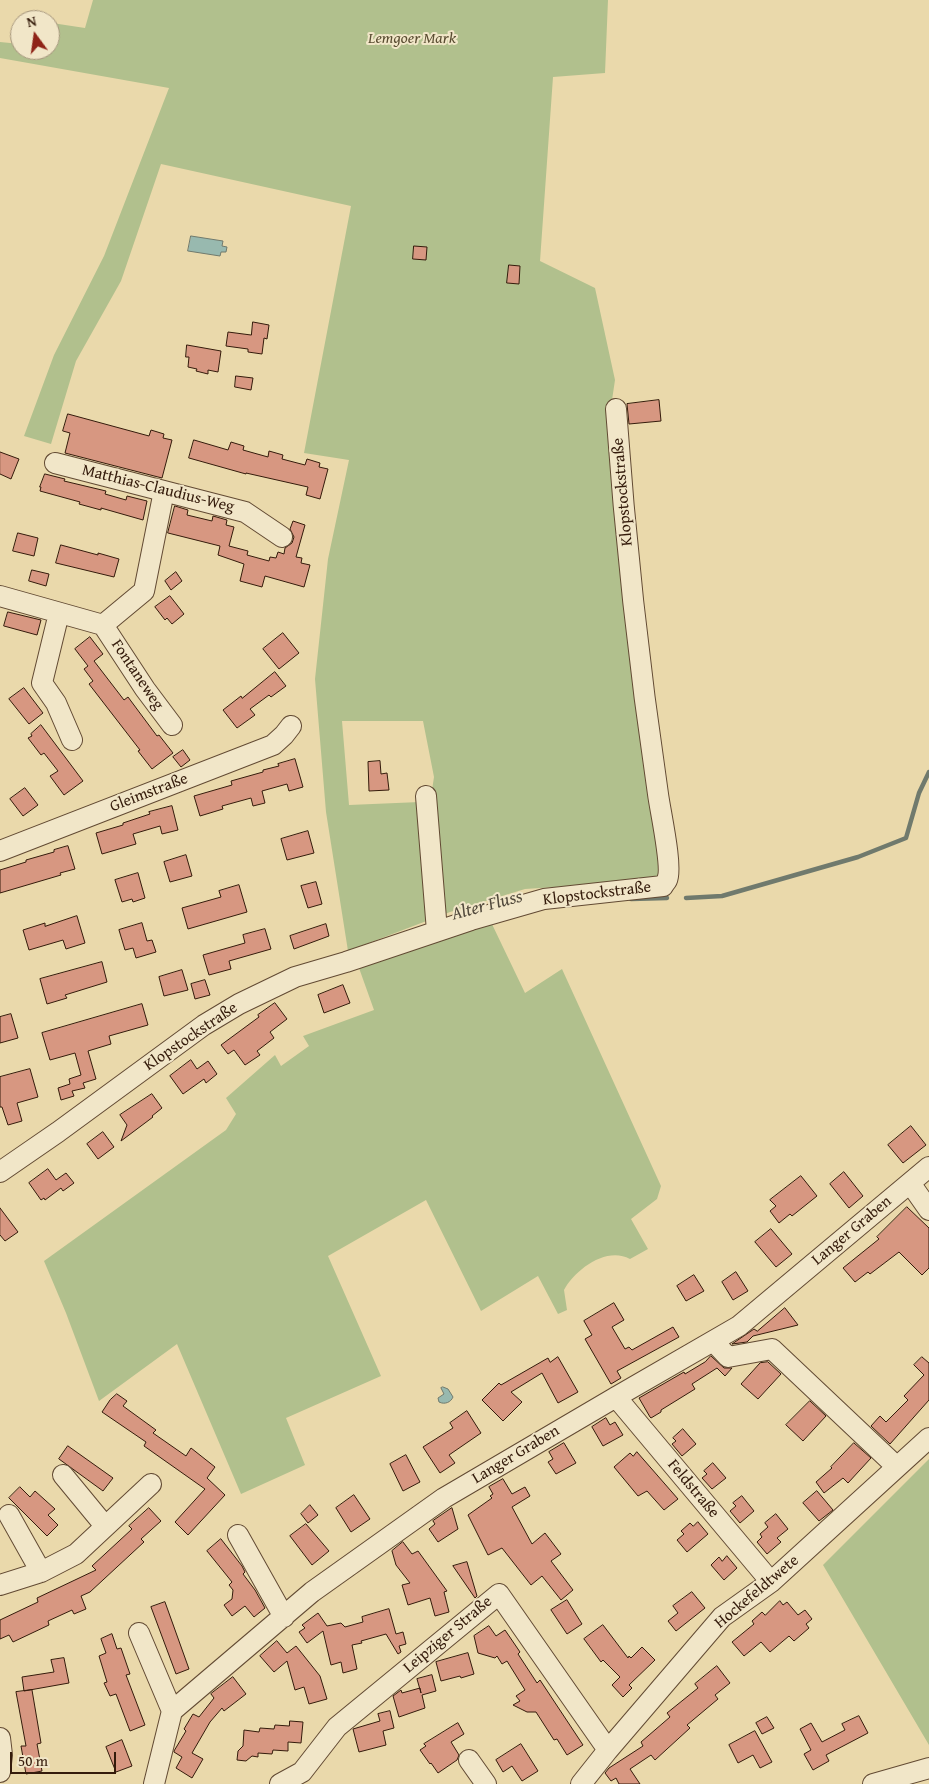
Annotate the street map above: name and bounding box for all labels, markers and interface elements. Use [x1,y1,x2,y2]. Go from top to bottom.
north arrow [10,10,60,60]
text: N [25,11,39,32]
park label: Lemgoer Mark [368,29,456,49]
street label: Klopstockstraße [609,437,637,547]
street label: Matthias-Claudius-Weg [80,461,236,517]
street label: Fontaneweg [107,636,167,714]
street label: Gleimstraße [107,769,191,817]
street label: Klopstockstraße [542,878,652,910]
water label: Alter Fluss [449,886,525,926]
street label: Klopstockstraße [141,999,241,1075]
street label: Langer Graben [808,1192,896,1270]
street label: Langer Graben [469,1422,563,1488]
street label: Feldstraße [663,1456,723,1522]
street label: Hockefeldtwete [711,1551,803,1633]
street label: Leipziger Straße [400,1592,496,1678]
scale bar [12,1742,119,1774]
text: 50 m [18,1750,48,1771]

